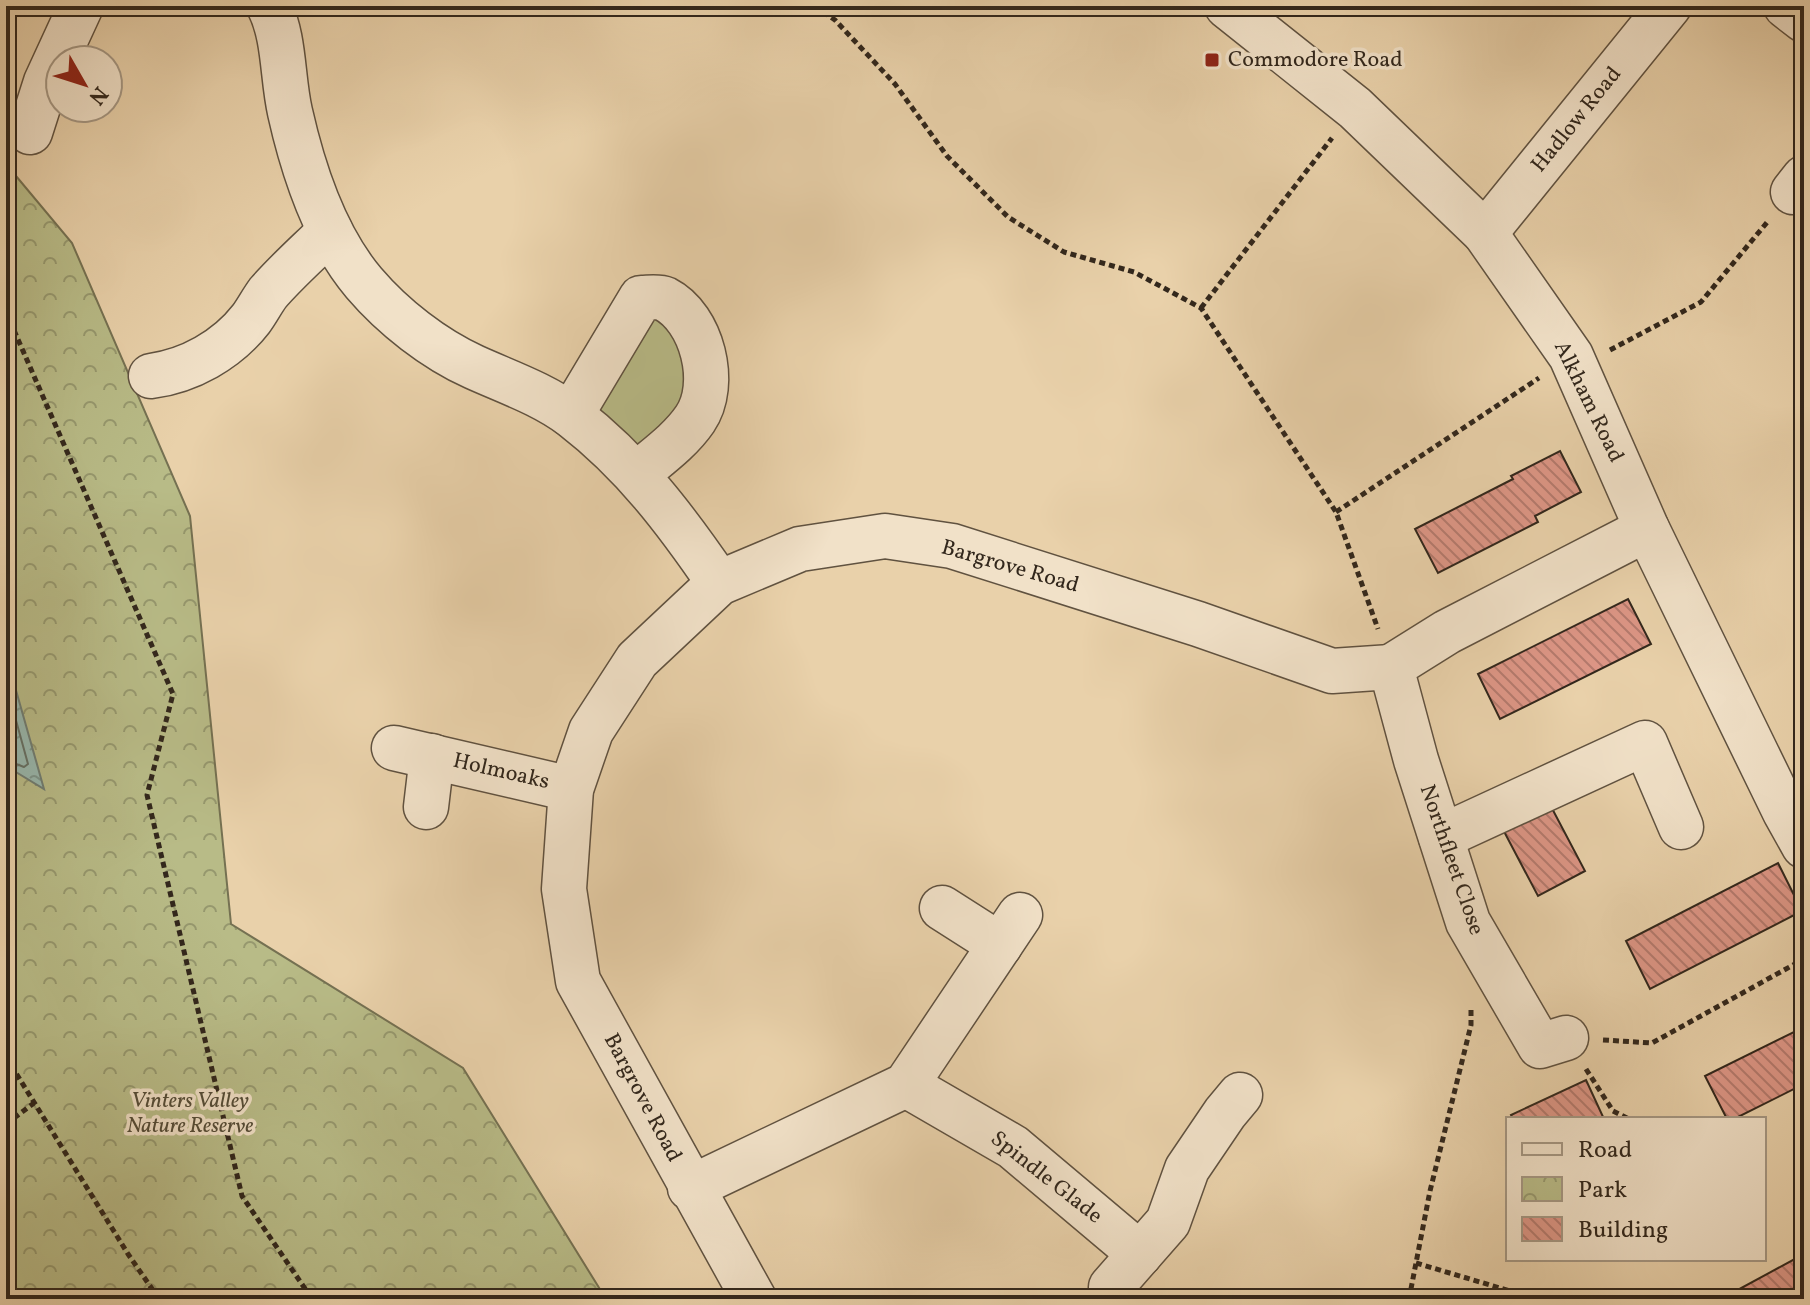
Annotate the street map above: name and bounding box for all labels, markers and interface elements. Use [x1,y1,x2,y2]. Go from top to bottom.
north arrow [44,44,124,124]
place label: Commodore Road [1228,45,1403,76]
marker: Commodore Road [1203,51,1221,69]
street label: Hadlow Road [1525,60,1629,180]
text: N [81,79,115,111]
street label: Alkham Road [1545,336,1631,468]
street label: Bargrove Road [938,533,1082,601]
street label: Holmoaks [450,746,552,798]
street label: Northfleet Close [1411,781,1491,939]
street label: Bargrove Road [595,1028,689,1168]
park label: Vinters Valley Nature Reserve [127,1086,253,1142]
legend [1506,1117,1766,1261]
street label: Spindle Glade [983,1124,1109,1232]
text: Road [1578,1134,1632,1168]
text: Park [1578,1174,1627,1208]
text: Building [1578,1214,1668,1248]

